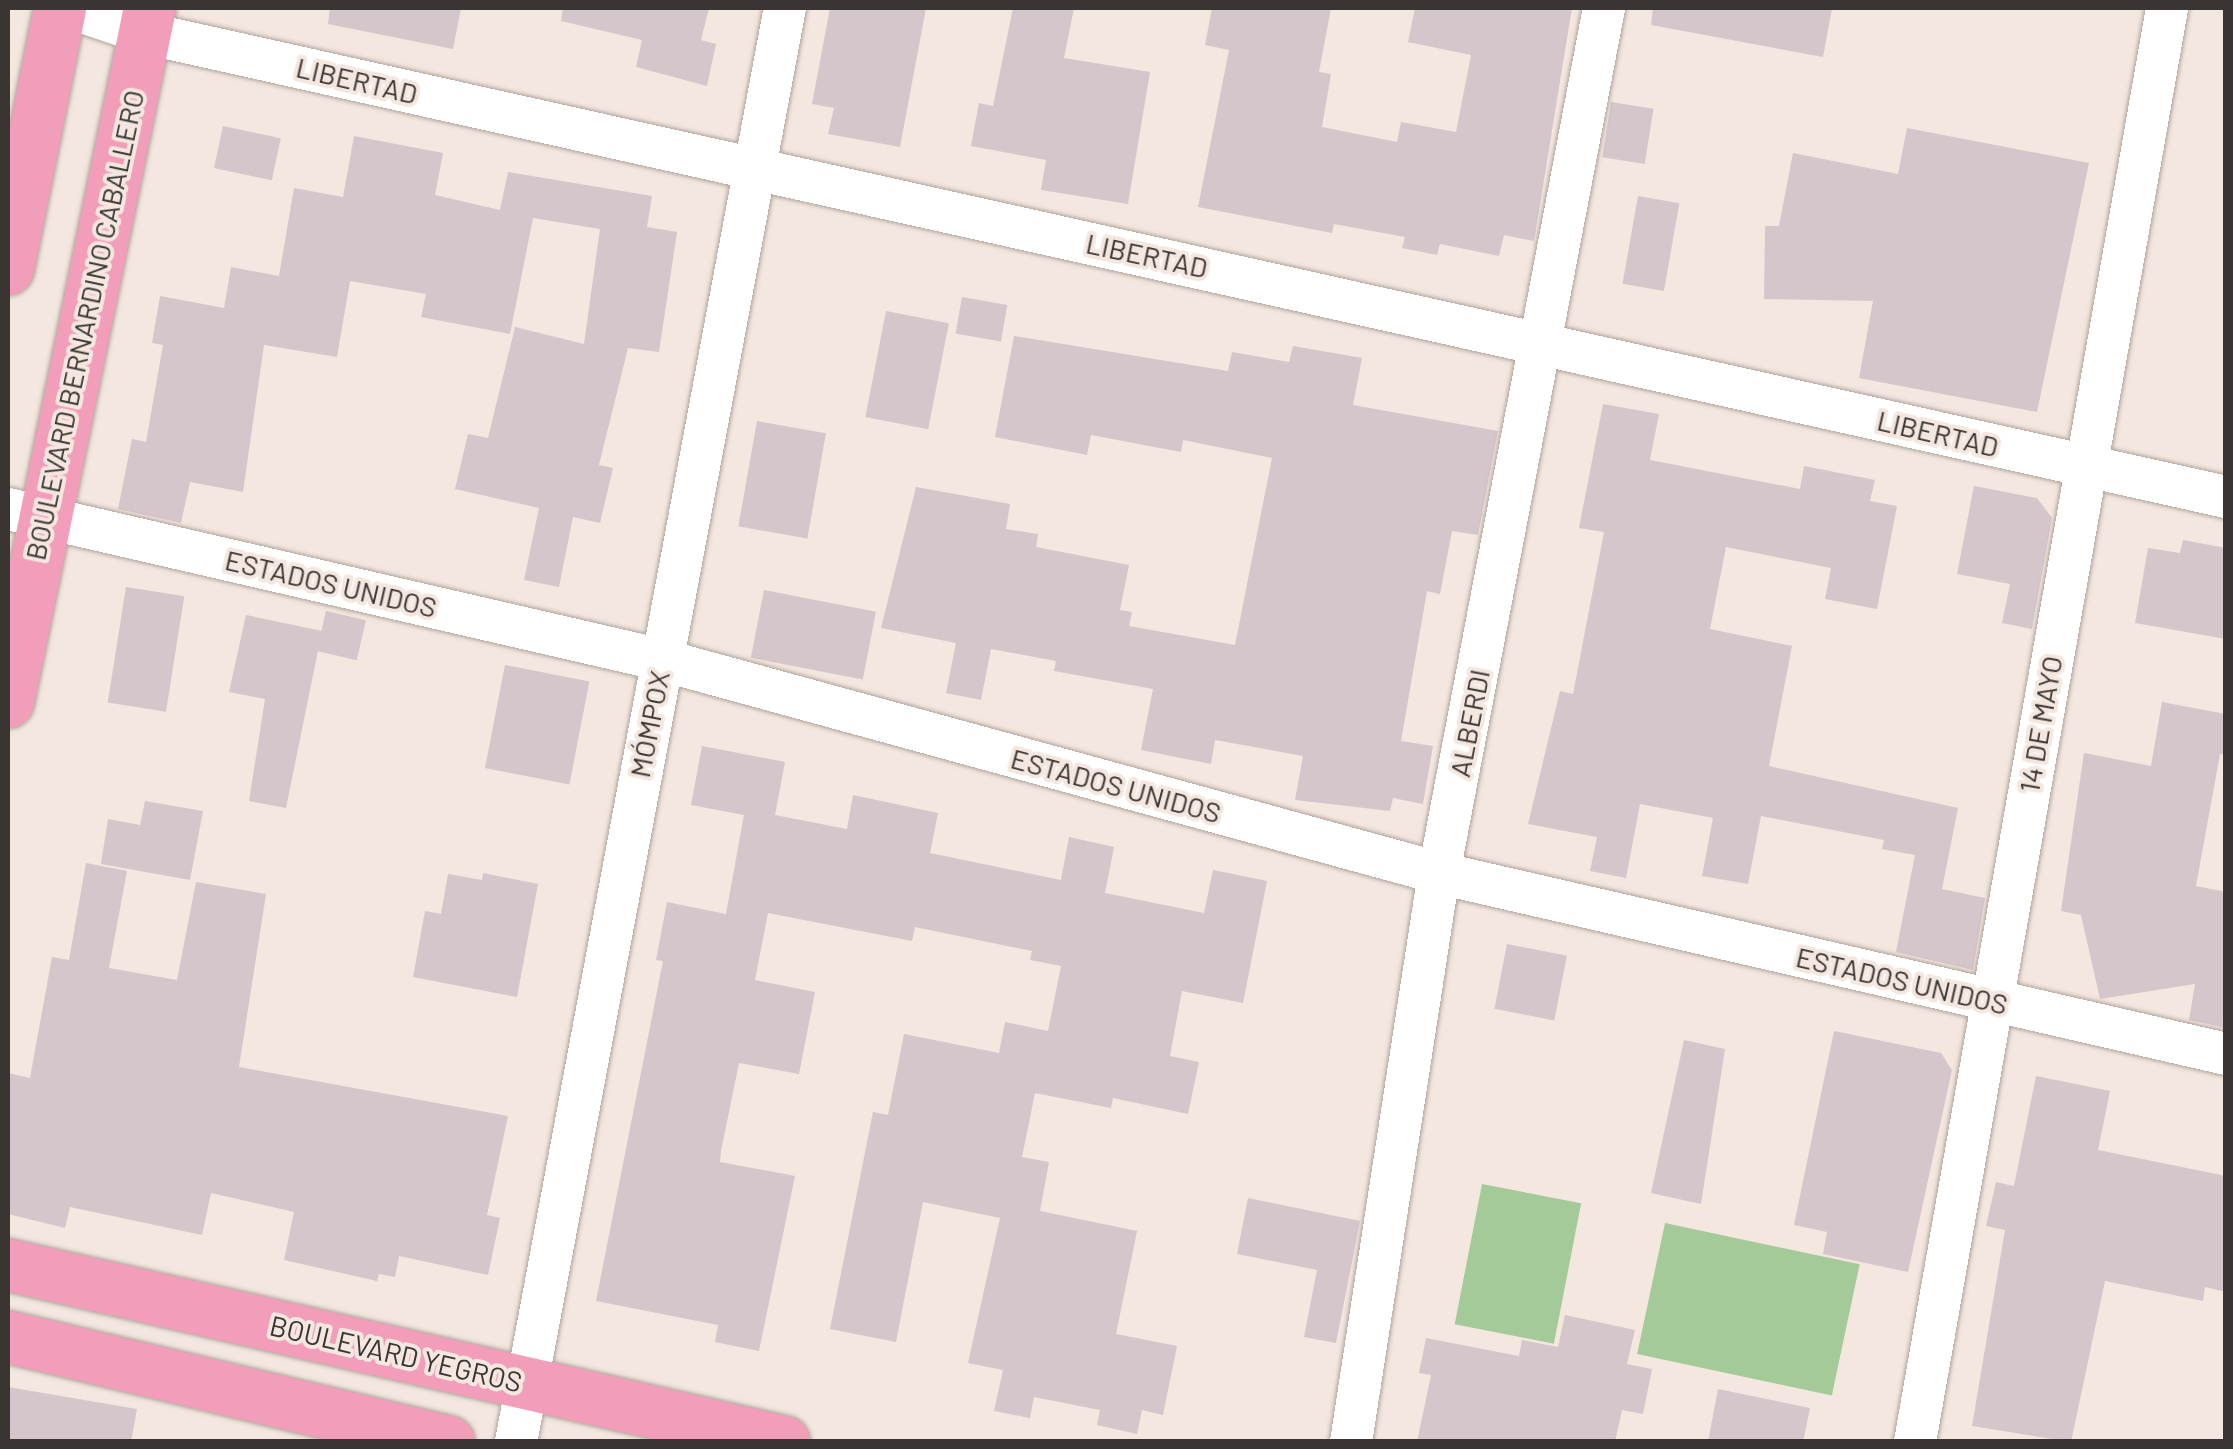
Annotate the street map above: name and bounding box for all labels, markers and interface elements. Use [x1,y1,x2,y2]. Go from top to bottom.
street label: LIBERTAD [293,50,421,110]
street label: BOULEVARD BERNARDINO CABALLERO [18,87,150,563]
street label: LIBERTAD [1083,226,1211,284]
street label: LIBERTAD [1874,403,2002,463]
street label: ESTADOS UNIDOS [222,542,440,624]
street label: 14 DE MAYO [2011,653,2069,795]
street label: ALBERDI [1442,666,1496,780]
street label: MÓMPOX [622,668,676,780]
street label: ESTADOS UNIDOS [1007,741,1225,829]
street label: ESTADOS UNIDOS [1793,939,2011,1021]
street label: BOULEVARD YEGROS [267,1308,525,1398]

